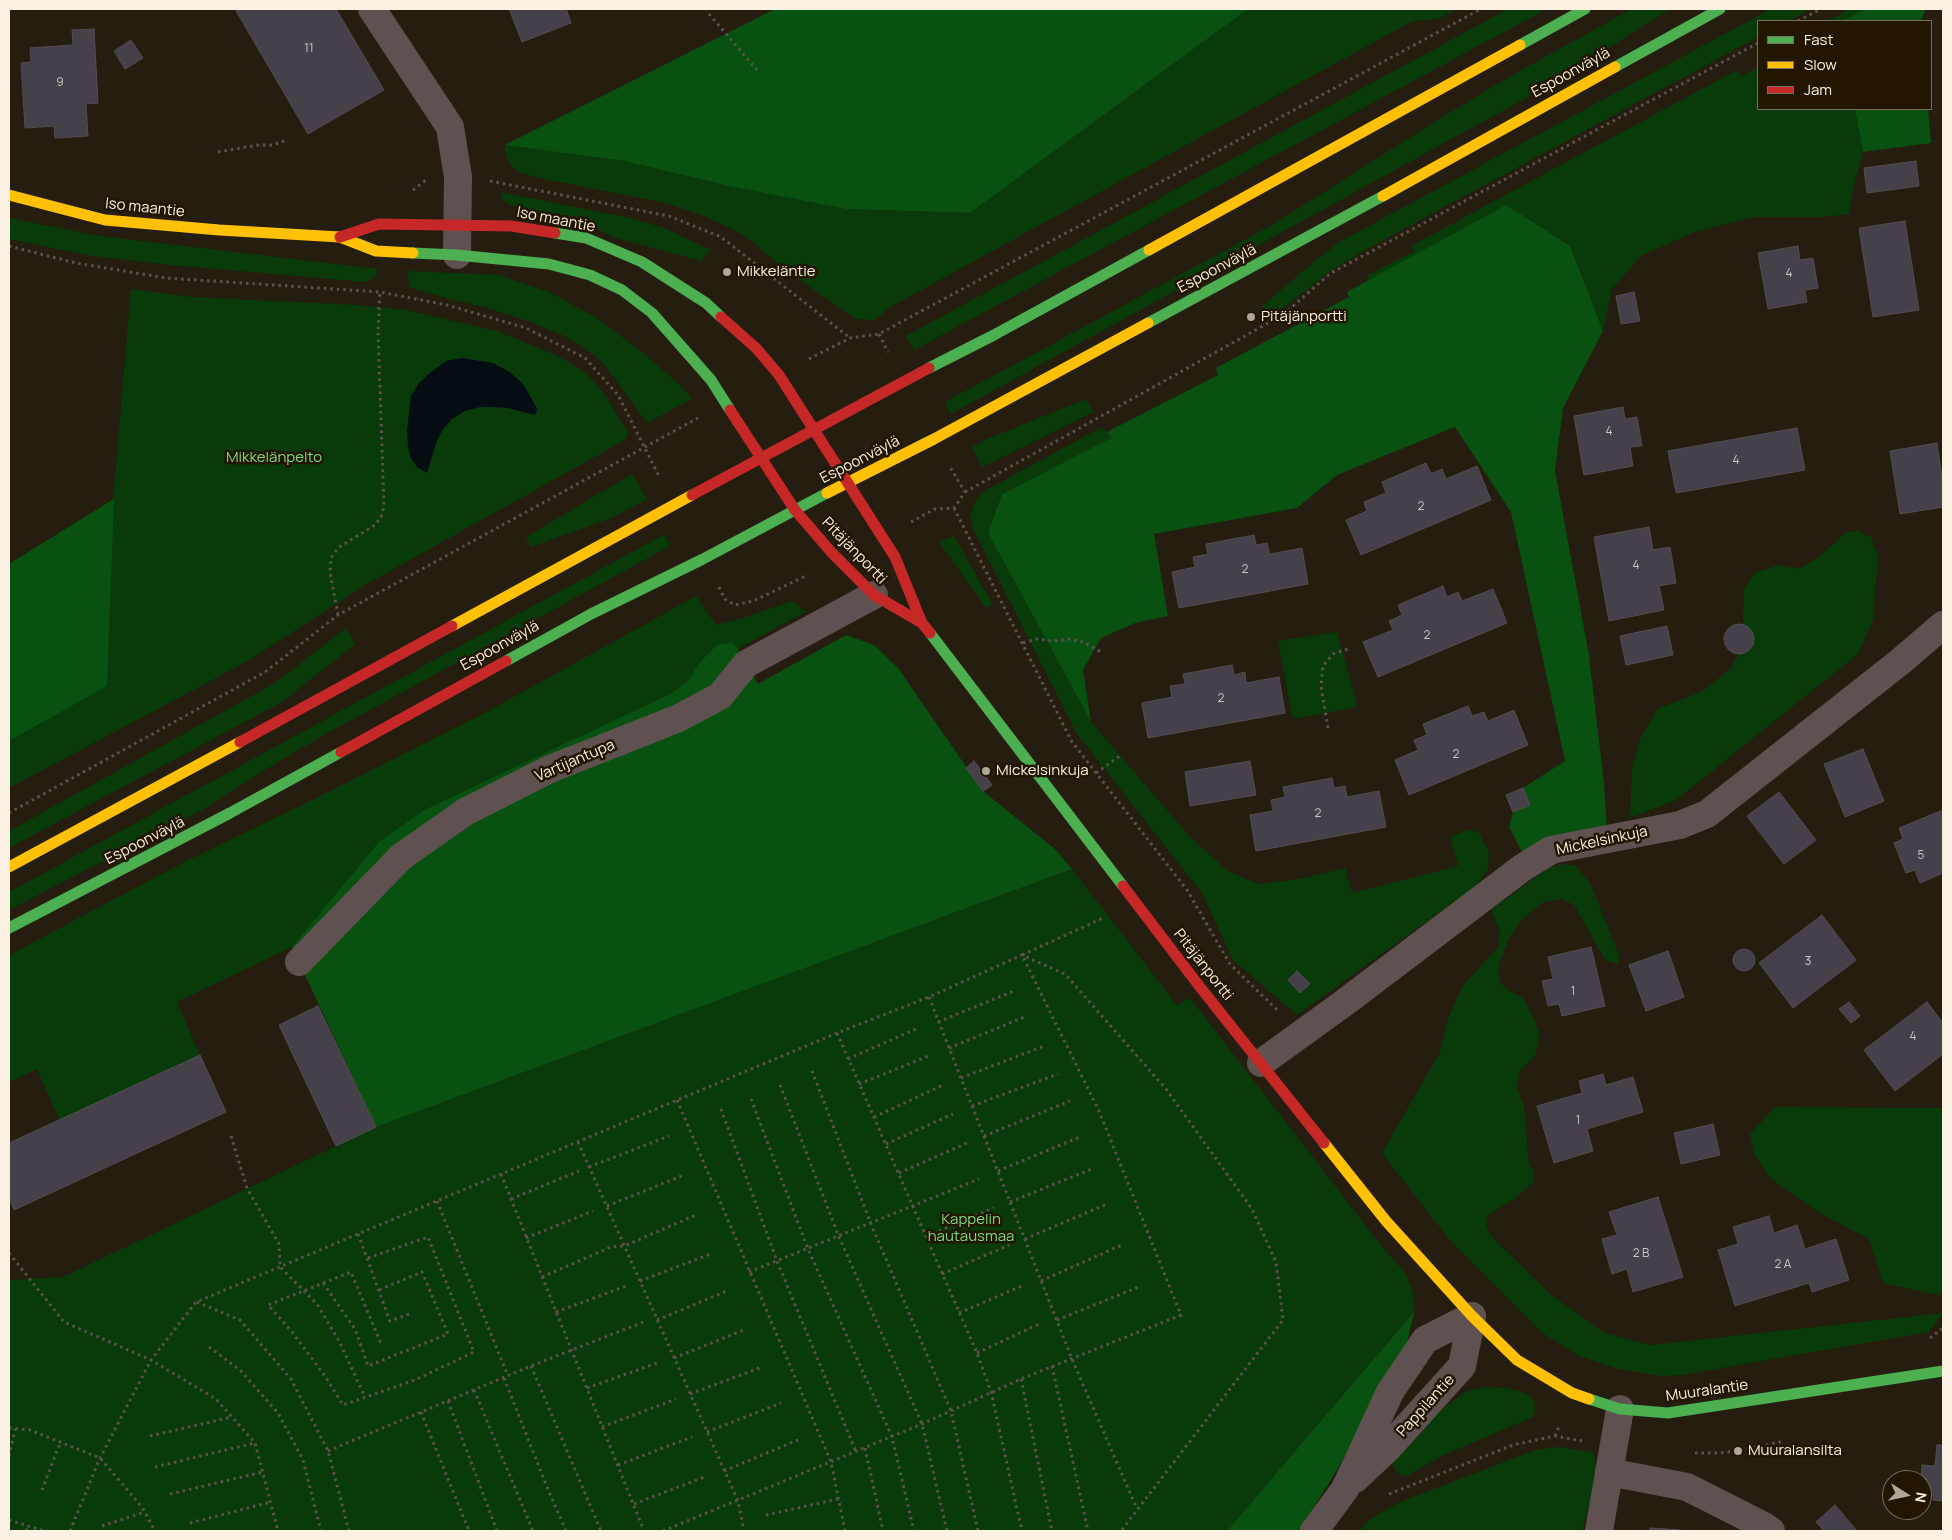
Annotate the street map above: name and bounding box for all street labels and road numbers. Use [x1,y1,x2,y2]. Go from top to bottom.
street label: Espoonväylä [1529,44,1613,102]
street label: Iso maantie [104,195,186,221]
street label: Iso maantie [515,204,597,236]
street label: Espoonväylä [1174,241,1260,297]
street label: Espoonväylä [817,432,903,488]
street label: Pitäjänportti [818,514,890,588]
street label: Espoonväylä [458,617,542,675]
street label: Vartijantupa [532,736,618,786]
street label: Espoonväylä [102,813,188,869]
street label: Mickelsinkuja [1555,823,1649,859]
street label: Pitäjänportti [1170,926,1236,1004]
street label: Pappilantie [1393,1371,1459,1441]
street label: Muuralantie [1665,1376,1749,1406]

